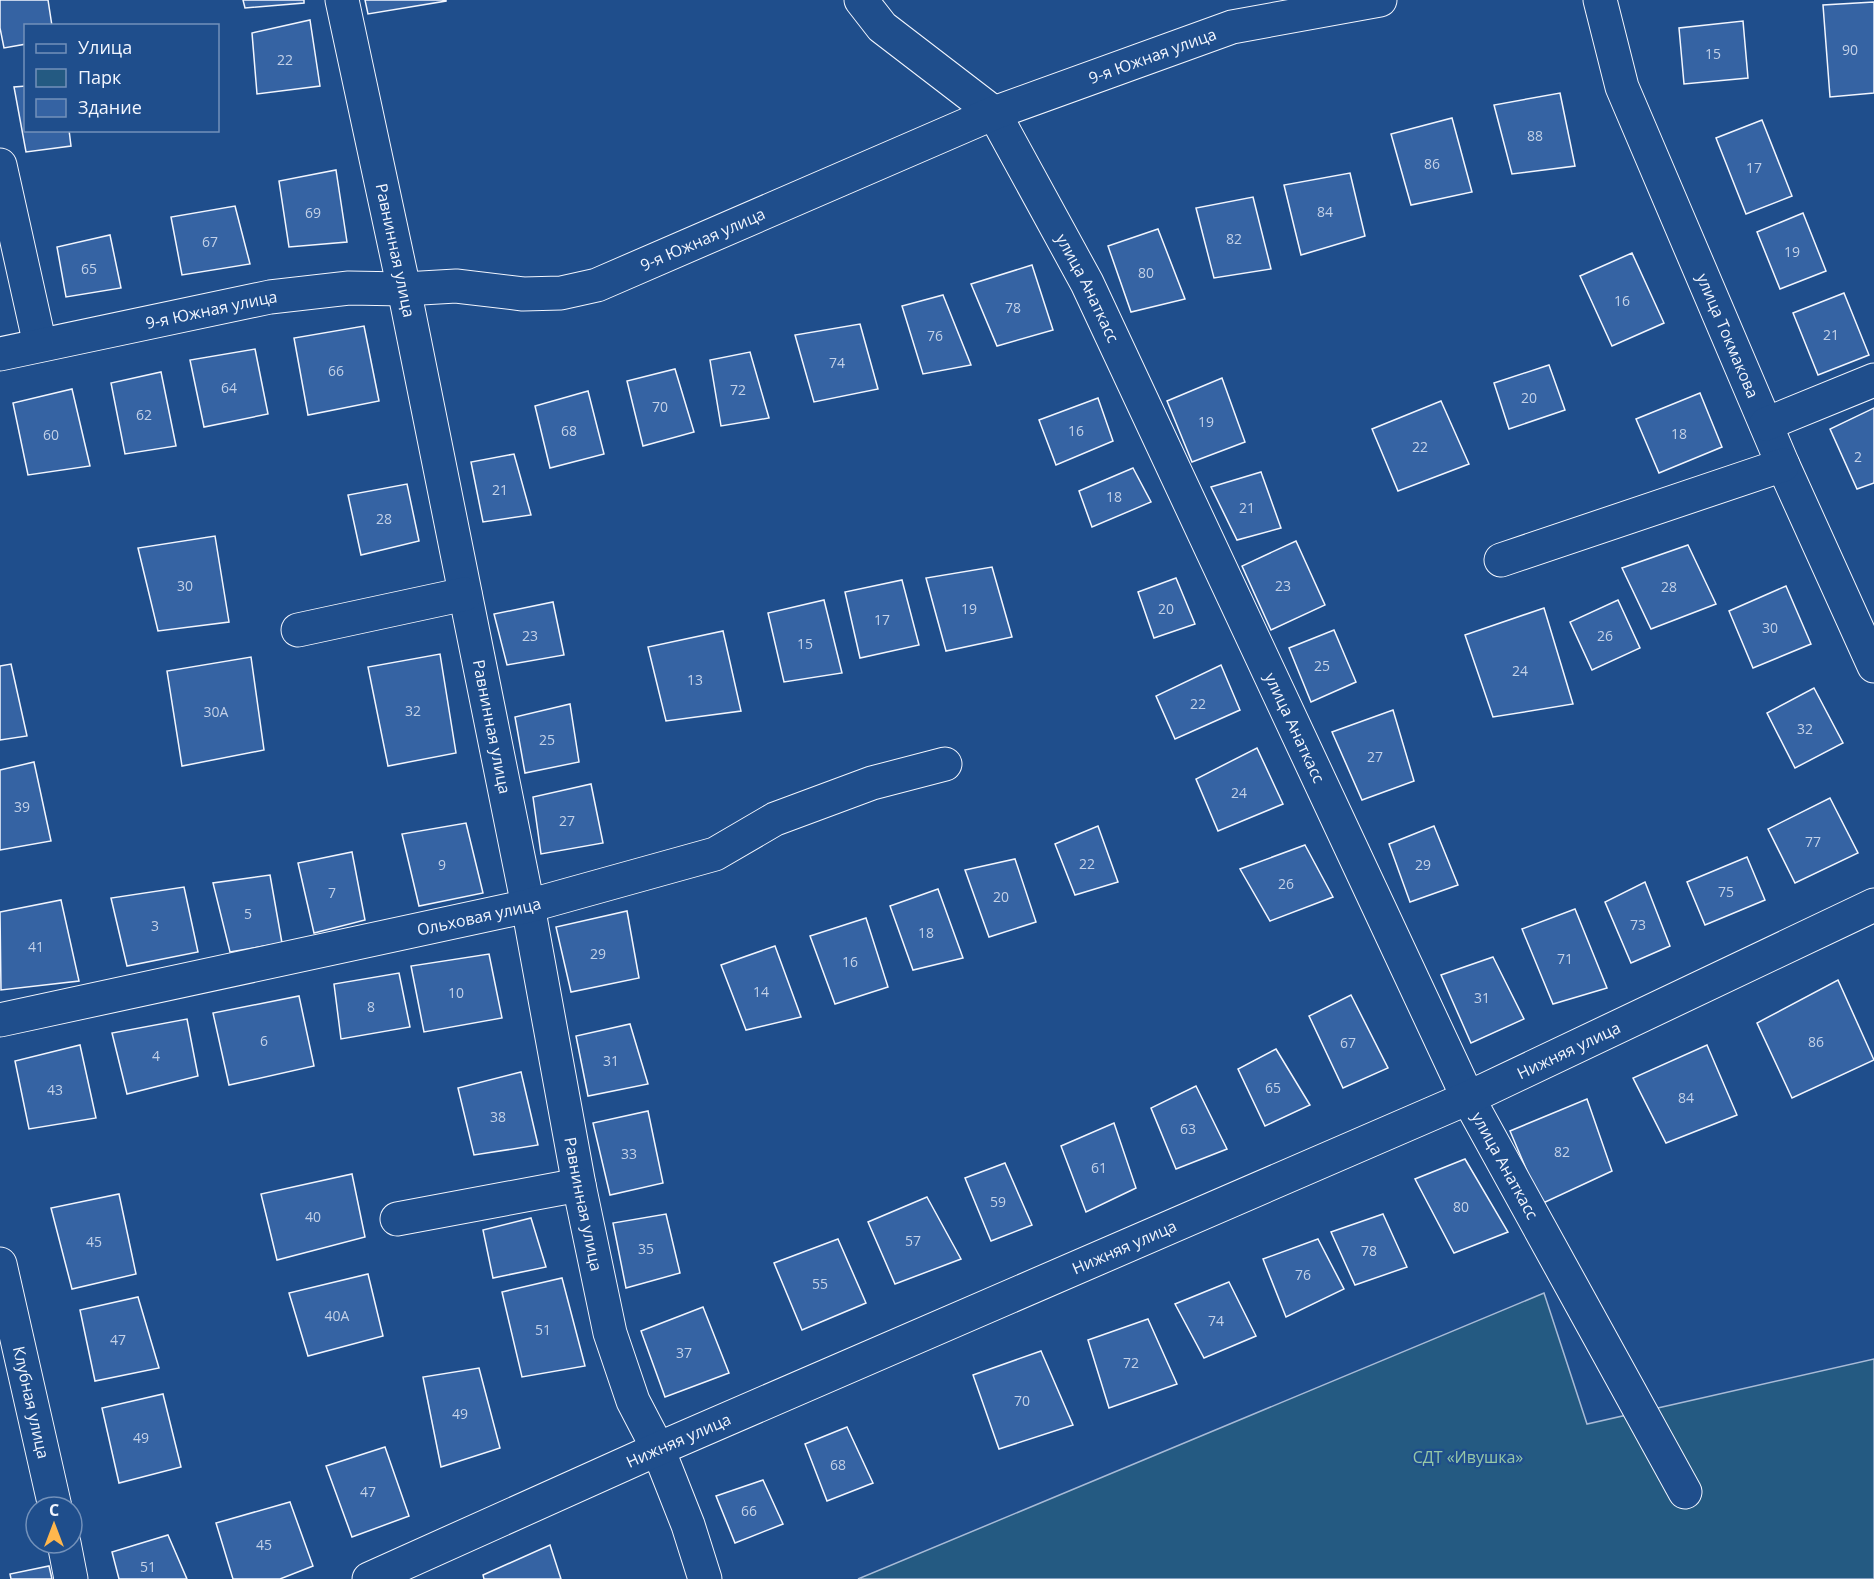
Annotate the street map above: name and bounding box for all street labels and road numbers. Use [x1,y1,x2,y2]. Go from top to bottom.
street label: 9-я Южная улица [1086,23,1219,89]
street label: Равнинная улица [371,181,420,319]
street label: 9-я Южная улица [637,202,769,276]
street label: улица Анаткасс [1051,229,1124,346]
street label: улица Токмакова [1692,270,1764,401]
street label: 9-я Южная улица [143,285,278,334]
street label: Равнинная улица [468,658,516,796]
street label: улица Анаткасс [1260,669,1330,787]
street label: Ольховая улица [415,892,543,941]
street label: Нижняя улица [1513,1016,1624,1084]
street label: улица Анаткасс [1467,1108,1544,1224]
street label: Равнинная улица [559,1135,608,1273]
street label: Нижняя улица [1068,1215,1180,1279]
street label: Клубная улица [8,1344,55,1461]
street label: Нижняя улица [623,1408,734,1473]

